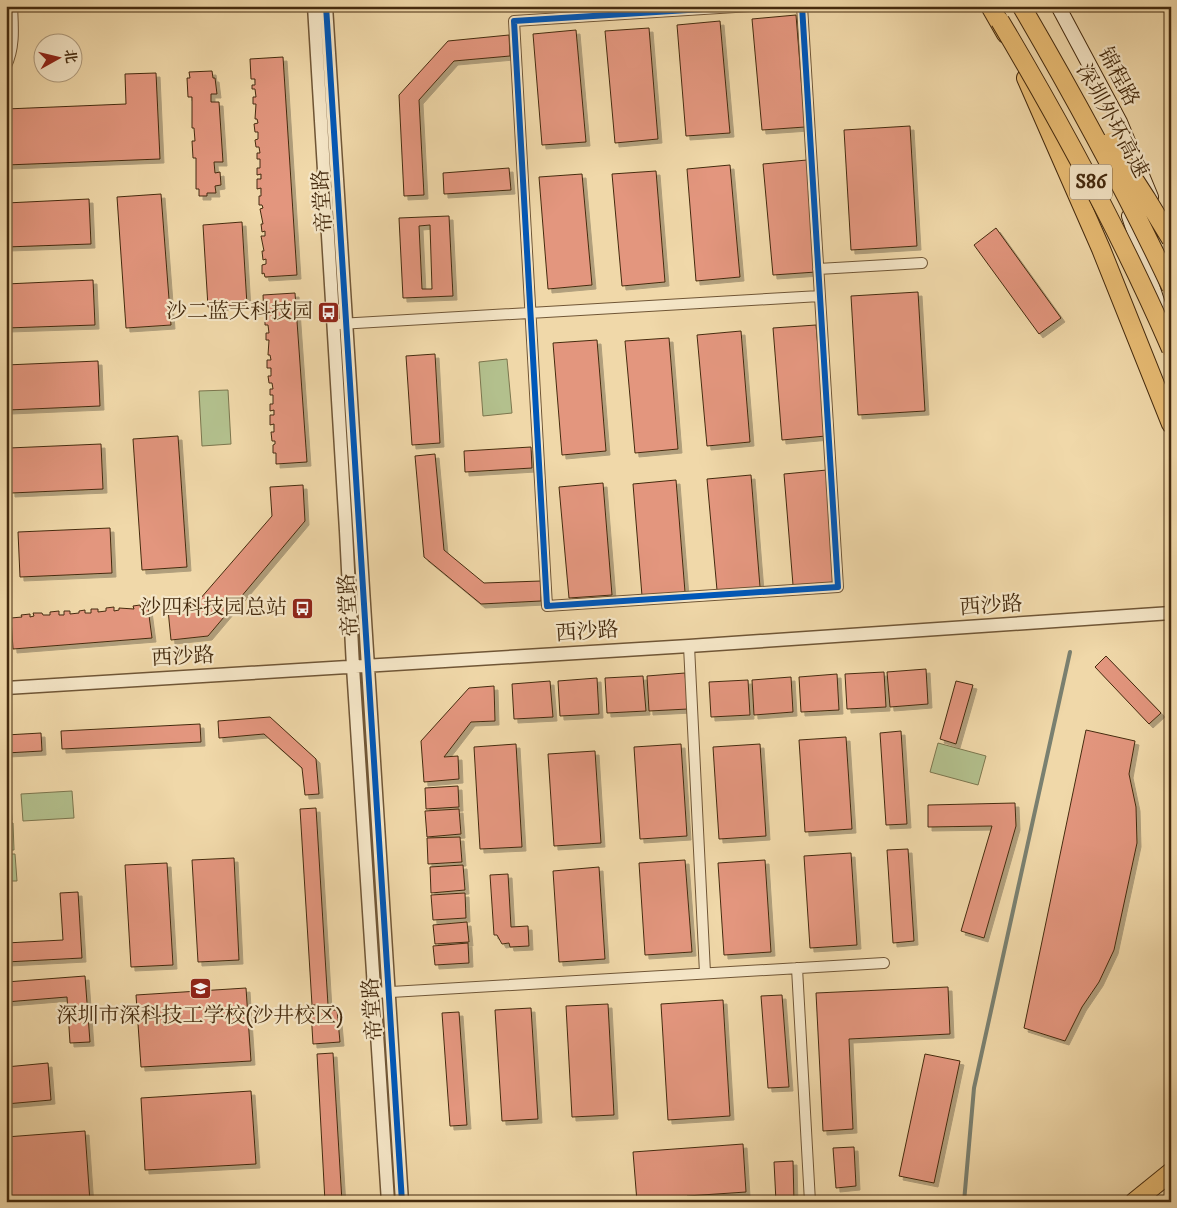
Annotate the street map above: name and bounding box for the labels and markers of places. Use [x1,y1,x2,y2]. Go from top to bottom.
place label: 沙二蓝天科技园 [166,299,313,325]
bus stop icon: 沙二蓝天科技园 [317,300,341,324]
place label: 沙四科技园总站 [140,595,287,621]
bus stop icon: 沙四科技园总站 [291,596,315,620]
school or university icon: 深圳市深科技工学校(沙井校区) [188,977,212,1001]
place label: 深圳市深科技工学校(沙井校区) [57,1003,344,1029]

